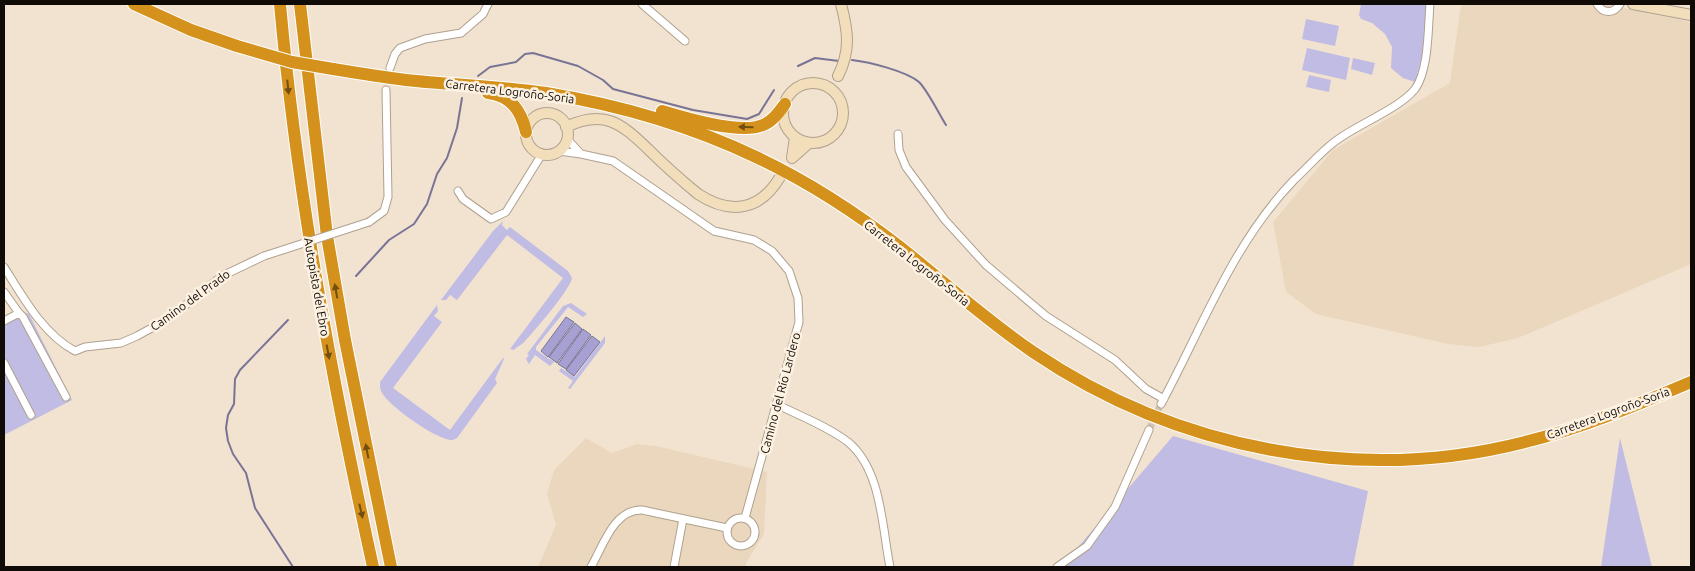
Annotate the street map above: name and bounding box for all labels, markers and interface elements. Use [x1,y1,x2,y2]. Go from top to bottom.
street label: Carretera Logroño-Soria [445,77,575,105]
one-way arrow [284,79,292,95]
one-way arrow [738,123,754,131]
street label: Carretera Logroño-Soria [862,218,972,308]
street label: Autopista del Ebro [302,237,332,337]
street label: Camino del Prado [148,267,232,333]
one-way arrow [332,283,340,299]
street label: Camino del Río Lardero [758,331,802,455]
one-way arrow [324,344,332,359]
street label: Carretera Logroño-Soria [1545,385,1671,441]
one-way arrow [363,443,371,458]
one-way arrow [357,503,365,518]

